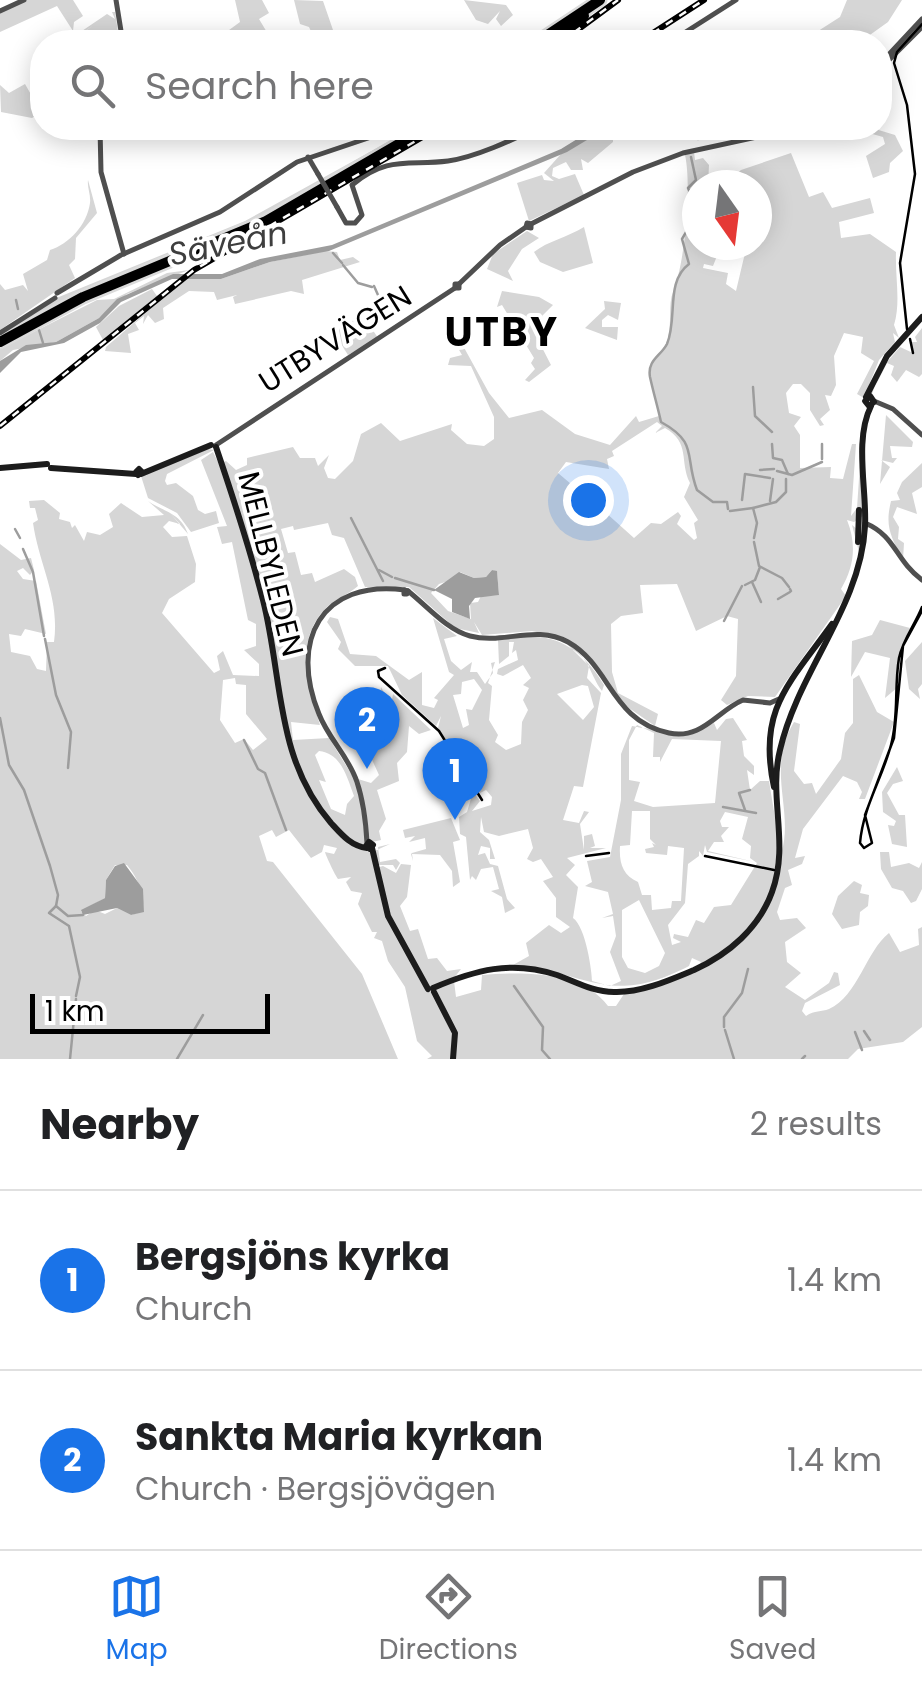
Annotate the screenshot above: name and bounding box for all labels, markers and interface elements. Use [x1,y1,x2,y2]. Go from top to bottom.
search box [30,30,892,140]
icon: search [65,58,120,113]
text: Search here [145,59,374,112]
north arrow [682,170,772,260]
water label: Säveån [165,209,291,277]
street label: UTBYVÄGEN [250,275,420,403]
district label: UTBY [444,304,560,360]
street label: MELLBYLEDEN [227,467,315,661]
your location [563,475,614,526]
pin: 2 [334,686,400,769]
pin: 1 [422,738,488,820]
scale bar [30,989,270,1034]
text: 1 km [45,992,105,1031]
text: Nearby [40,1095,199,1154]
text: 2 results [750,1101,882,1146]
text: Bergsjöns kyrka [135,1230,450,1283]
text: 1 [66,1257,79,1302]
text: 1.4 km [787,1257,882,1302]
text: Church [135,1286,253,1331]
text: Sankta Maria kyrkan [135,1410,543,1463]
text: 2 [63,1437,82,1482]
text: 1.4 km [787,1437,882,1482]
text: Church · Bergsjövägen [135,1466,496,1511]
tab: Map [106,1569,168,1671]
tab: Directions [379,1569,518,1671]
tab: Saved [729,1569,816,1671]

